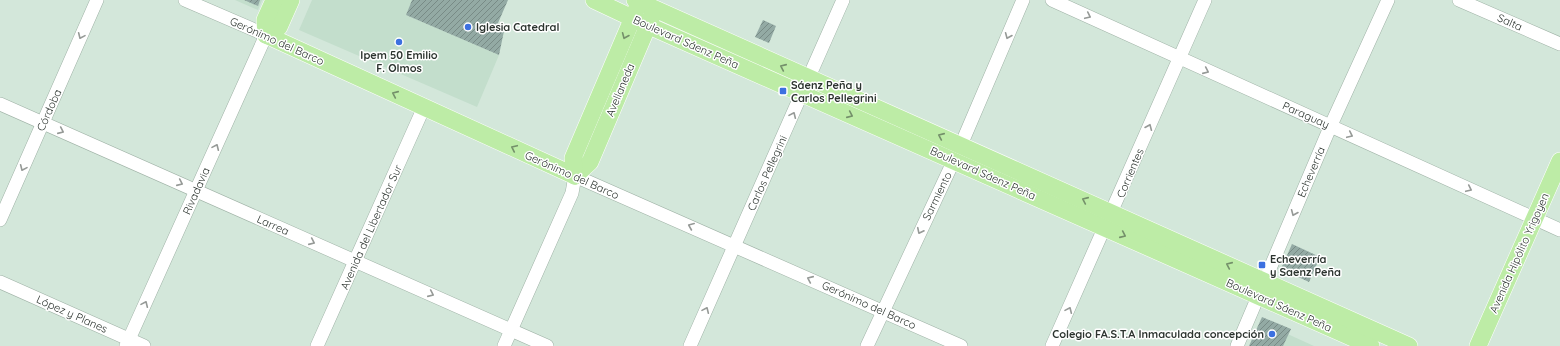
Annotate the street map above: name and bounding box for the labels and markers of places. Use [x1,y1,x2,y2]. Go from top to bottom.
place label: Iglesia Catedral [476,20,559,34]
marker: Iglesia Catedral [463,22,473,32]
marker: Ipem 50 Emilio F. Olmos [394,37,404,47]
place label: Ipem 50 Emilio F. Olmos [360,48,438,75]
place label: Sáenz Peña y Carlos Pellegrini [791,78,877,105]
marker: Sáenz Peña y Carlos Pellegrini [778,86,788,96]
place label: Echeverría y Saenz Peña [1270,252,1341,279]
marker: Echeverría y Saenz Peña [1257,260,1267,270]
place label: Colegio FA.S.T.A Inmaculada concepción [1052,327,1264,341]
marker: Colegio FA.S.T.A Inmaculada concepción [1267,329,1277,339]

